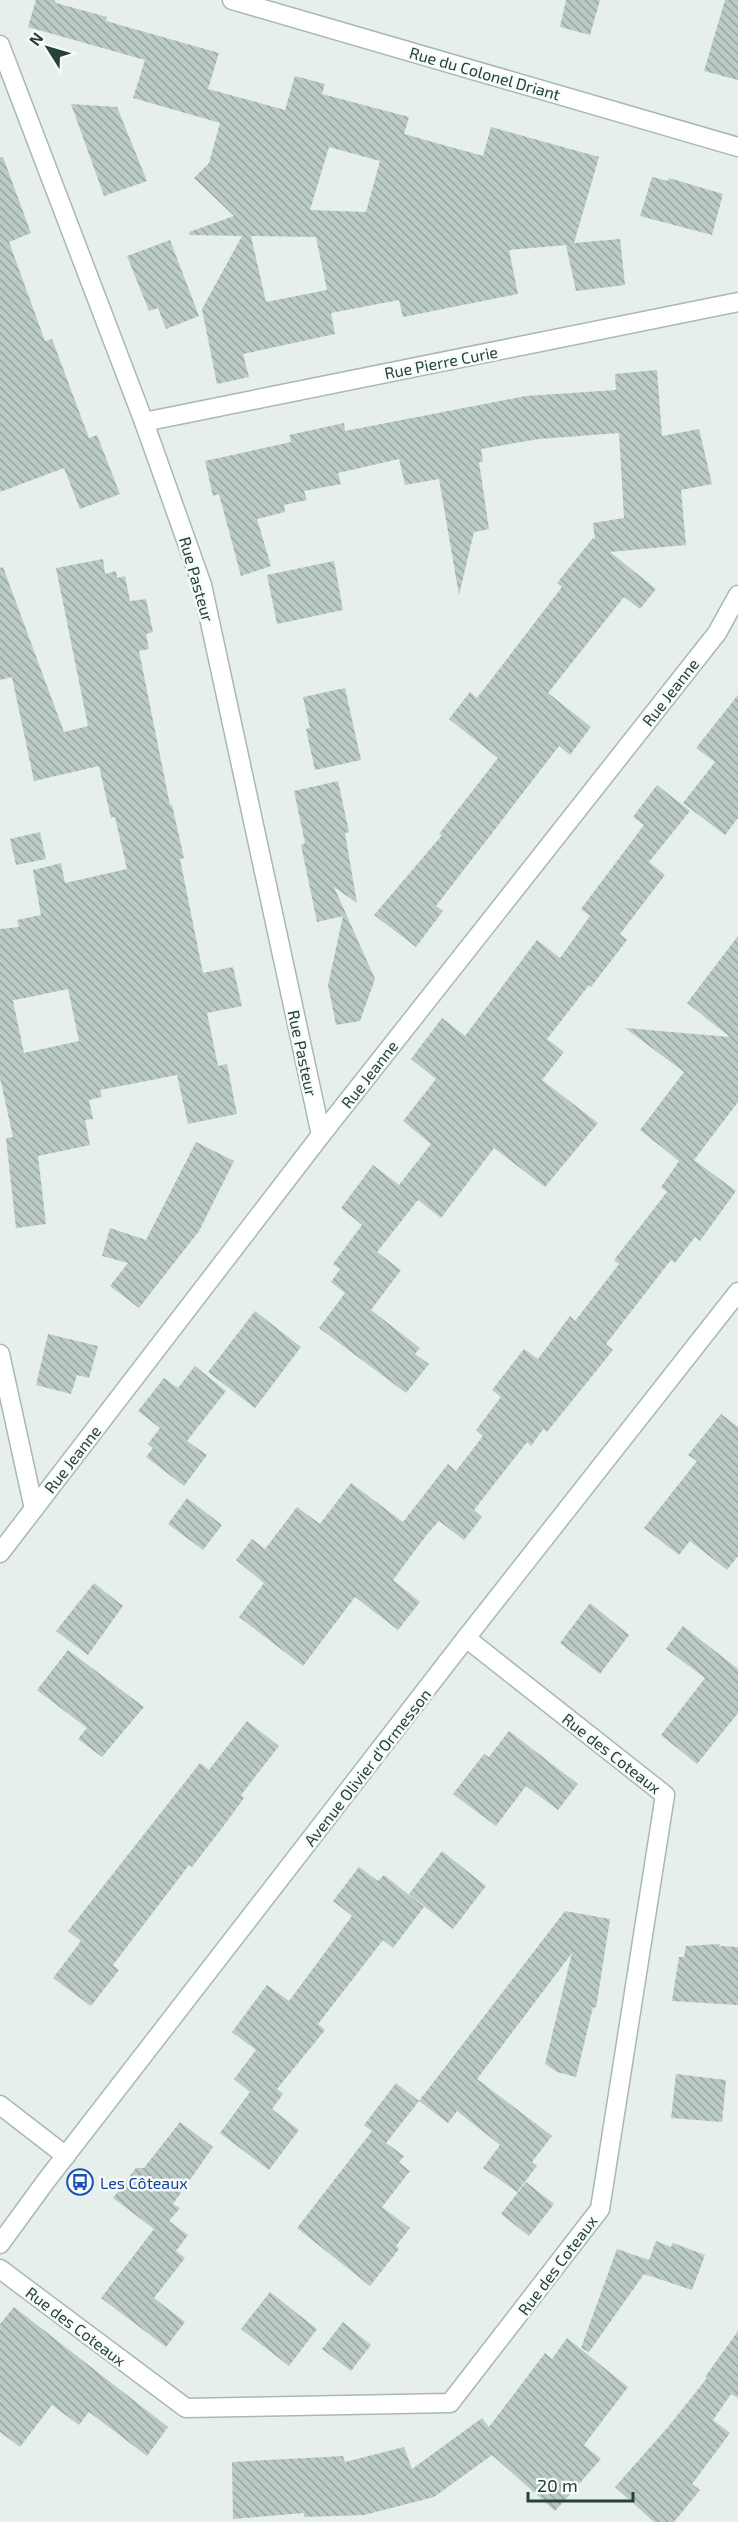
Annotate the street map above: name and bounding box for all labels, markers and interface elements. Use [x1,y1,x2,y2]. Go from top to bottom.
north arrow [18,18,78,78]
text: N [25,28,47,49]
street label: Rue du Colonel Driant [407,42,563,104]
street label: Rue Pierre Curie [383,342,499,382]
street label: Rue Pasteur [176,534,218,624]
street label: Rue Jeanne [638,654,702,730]
street label: Rue Pasteur [285,1008,322,1098]
street label: Rue Jeanne [337,1036,401,1112]
street label: Rue Jeanne [40,1421,104,1497]
street label: Avenue Olivier d'Ormesson [300,1685,434,1849]
street label: Rue des Coteaux [559,1709,666,1798]
bus stop icon: Les Côteaux [65,2167,95,2197]
place label: Les Côteaux [100,2173,188,2192]
street label: Rue des Coteaux [513,2211,601,2319]
street label: Rue des Coteaux [22,2282,130,2370]
scale bar [528,2465,633,2503]
text: 20 m [537,2474,578,2496]

